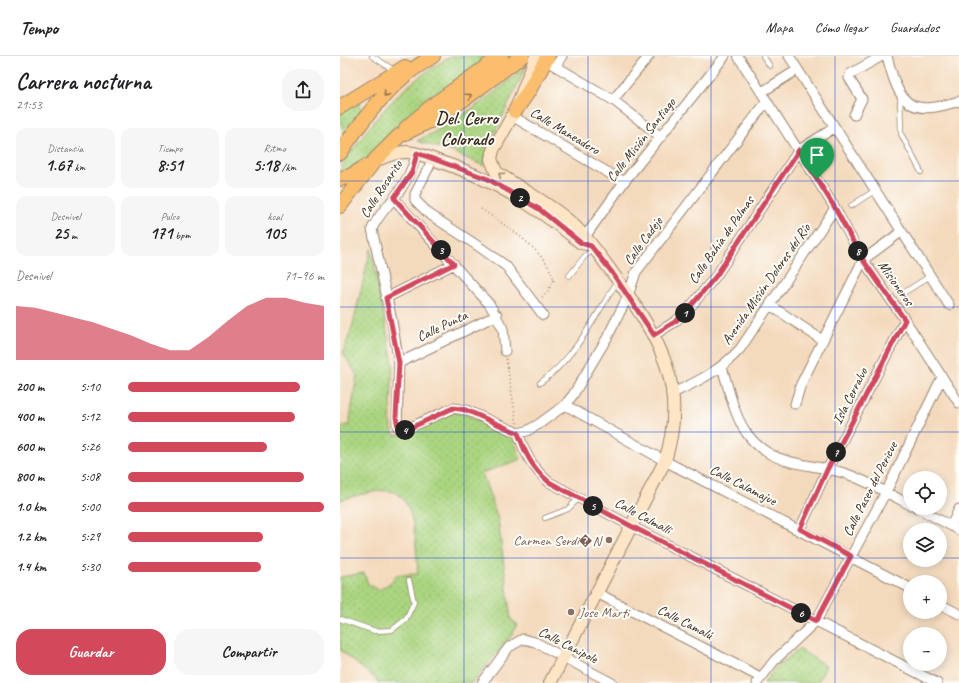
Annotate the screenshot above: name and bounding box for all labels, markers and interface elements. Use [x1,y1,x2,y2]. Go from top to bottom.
text: Tempo [20,16,58,40]
text: Mapa [766,19,793,36]
text: Cómo llegar [815,19,868,36]
text: Guardados [890,19,939,36]
text: Carrera nocturna [16,68,151,96]
button: share [282,69,324,111]
one-way arrow [384,90,391,97]
one-way arrow [465,94,472,101]
street label: Calle Misión Santiago [603,94,680,185]
text: 21:53 [16,97,42,113]
street label: Calle Maneadero [527,104,604,159]
district label: Del. Cerro Colorado [436,107,500,150]
pin [800,138,834,179]
text: Distancia [47,141,83,155]
text: Tiempo [158,141,182,155]
text: Ritmo [264,141,286,155]
icon: arrive [806,144,828,166]
text: 1.67 [45,155,72,176]
text: 8:51 [157,155,183,176]
text: 5:18 [253,155,279,176]
street label: Calle Rosarito [356,156,407,221]
text: km [72,160,85,174]
text: /km [279,160,296,174]
one-way arrow [499,173,506,180]
pin: 2 [510,188,530,208]
text: 2 [518,191,522,205]
street label: Calle Bahía de Palmas [684,192,758,287]
text: Desnivel [50,209,80,223]
text: Pulso [161,209,179,223]
text: kcal [267,209,282,223]
street label: Calle Cadeje [620,212,667,268]
street label: Avenida Misión Dolores del Río [718,219,815,348]
text: 25 [53,223,68,244]
text: 171 [150,223,173,244]
text: 105 [263,223,286,244]
text: m [68,228,77,242]
text: bpm [173,228,190,242]
pin: 3 [431,240,451,260]
pin: 8 [848,241,868,261]
text: 3 [439,243,443,257]
text: 8 [856,244,860,258]
street label: Misioneros [874,257,918,310]
text: Desnivel [16,268,51,284]
text: 71–96 m [284,268,324,284]
pin: 1 [675,303,695,323]
street label: Calle Punta [414,306,471,345]
text: 1 [683,306,687,320]
street label: Isla Cerralvo [829,364,872,427]
text: 200 m [16,379,44,395]
text: 5:10 [80,379,100,395]
text: 400 m [16,409,44,425]
text: 5:12 [80,409,100,425]
pin: 4 [395,420,415,440]
text: 4 [403,423,407,437]
street label: Calle Paseo del Pericue [839,438,902,539]
text: 600 m [16,439,44,455]
text: 5:26 [80,439,100,455]
pin: 7 [826,442,846,462]
text: 7 [834,445,838,459]
street label: Calle Calamajue [707,461,780,510]
text: 800 m [16,469,44,485]
text: 5:08 [80,469,100,485]
map controls [903,471,947,671]
button: locate [903,471,947,515]
street label: Calle Calmalli [612,494,676,539]
pin: 5 [583,496,603,516]
text: 1.0 km [16,499,46,515]
text: 5:00 [80,499,100,515]
text: 5 [591,499,595,513]
button: layers [903,523,947,567]
text: 1.2 km [16,529,46,545]
text: 5:29 [80,529,100,545]
place label: Carmen Serdi�N [514,532,604,549]
marker: Carmen Serdi�N [604,535,614,545]
text: 1.4 km [16,559,46,575]
text: 5:30 [80,559,100,575]
button: + [903,575,947,619]
street label: Calle Camalú [655,601,717,644]
pin: 6 [791,603,811,623]
place label: Jose Marti [578,604,631,621]
text: 6 [798,606,804,620]
marker: Jose Marti [566,607,576,617]
street label: Calle Canipole [536,623,602,668]
button: − [903,627,947,671]
button: Guardar [16,629,166,675]
button: Compartir [174,629,324,675]

